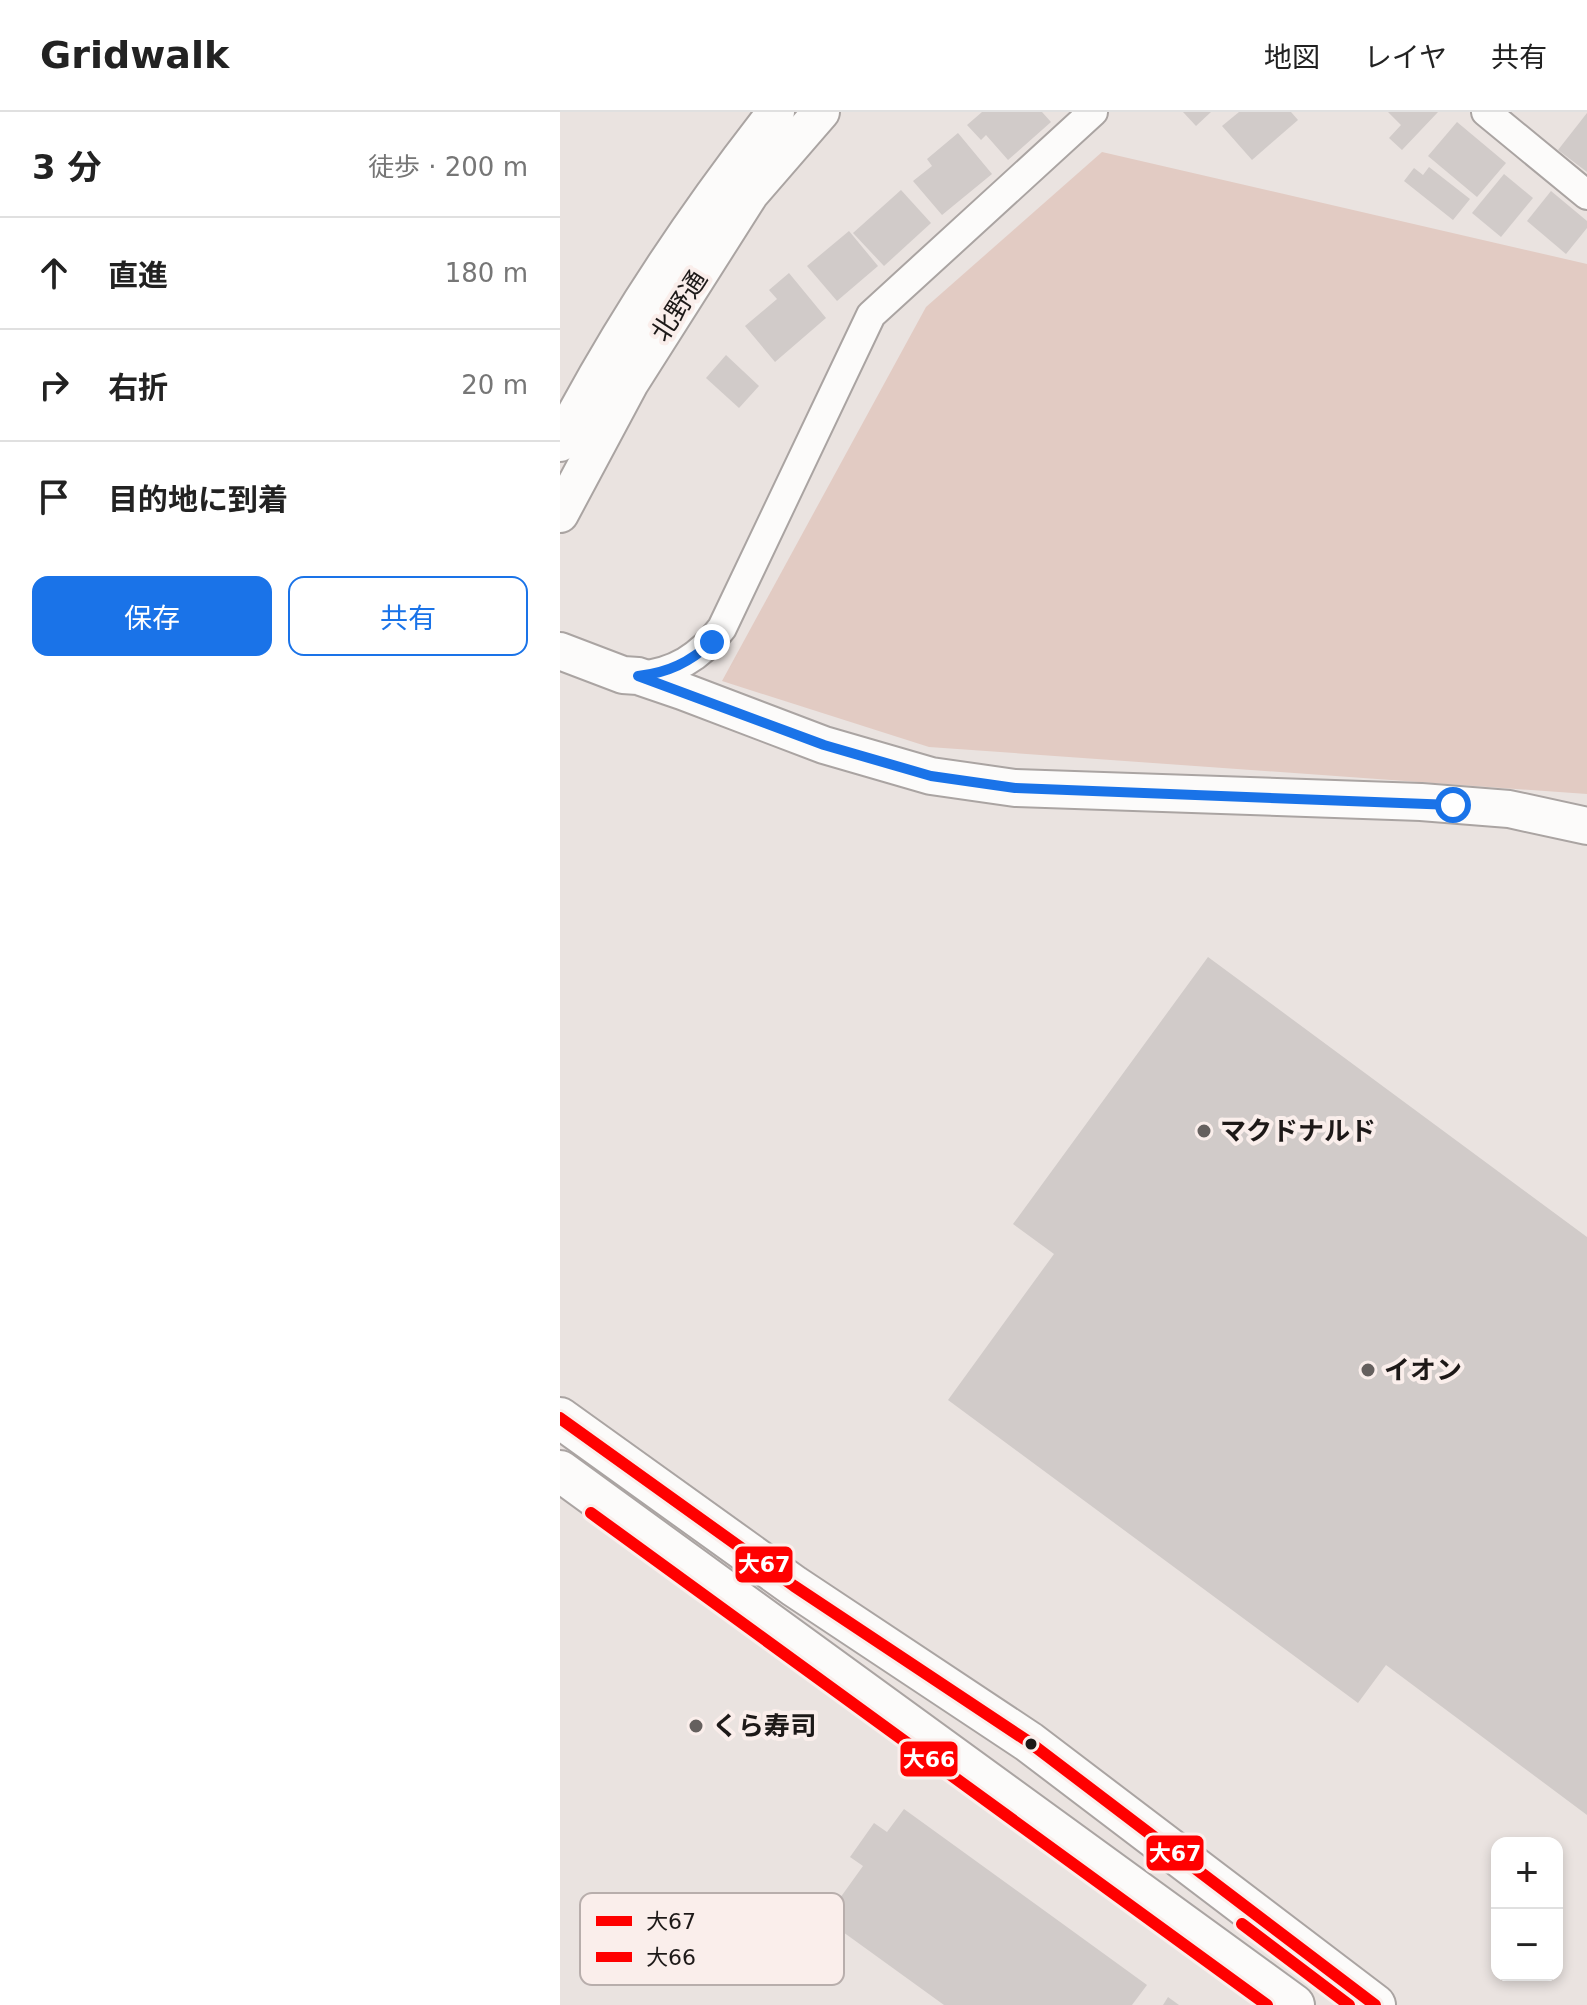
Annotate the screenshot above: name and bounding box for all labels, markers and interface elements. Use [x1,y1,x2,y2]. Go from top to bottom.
text: Gridwalk [40,33,229,77]
text: 地図 [1264,41,1320,74]
text: レイヤ [1364,41,1447,74]
text: 共有 [1491,41,1547,74]
text: 3 分 [32,147,102,187]
text: 徒歩 · 200 m [368,152,528,182]
icon: ahead [32,251,76,295]
text: 直進 [108,258,168,293]
text: 180 m [445,258,528,288]
street label: 北野通 [645,265,713,347]
icon: right [32,363,76,407]
text: 右折 [108,370,168,405]
text: 20 m [461,370,528,400]
icon: arrive [32,475,76,519]
text: 目的地に到着 [108,482,288,517]
button: 保存 [32,576,272,656]
button: 共有 [288,576,528,656]
route end [694,624,730,660]
route start [1435,787,1471,823]
place label: マクドナルド [1220,1116,1376,1146]
marker: マクドナルド [1195,1122,1213,1140]
place label: イオン [1384,1355,1462,1385]
marker: イオン [1359,1361,1377,1379]
line badge: 大67 [734,1545,794,1584]
text: 大67 [738,1552,790,1577]
place label: くら寿司 [712,1711,816,1741]
marker: くら寿司 [687,1717,705,1735]
unlabelled marker [1023,1736,1039,1752]
line badge: 大66 [899,1740,959,1778]
text: 大66 [903,1747,955,1772]
line badge: 大67 [1145,1834,1205,1872]
map controls [1491,1837,1563,1981]
button: + [1491,1837,1563,1909]
text: 大67 [1149,1841,1201,1866]
legend [580,1893,844,1985]
text: 大67 [646,1909,696,1934]
button: − [1491,1909,1563,1981]
text: 大66 [646,1945,696,1970]

